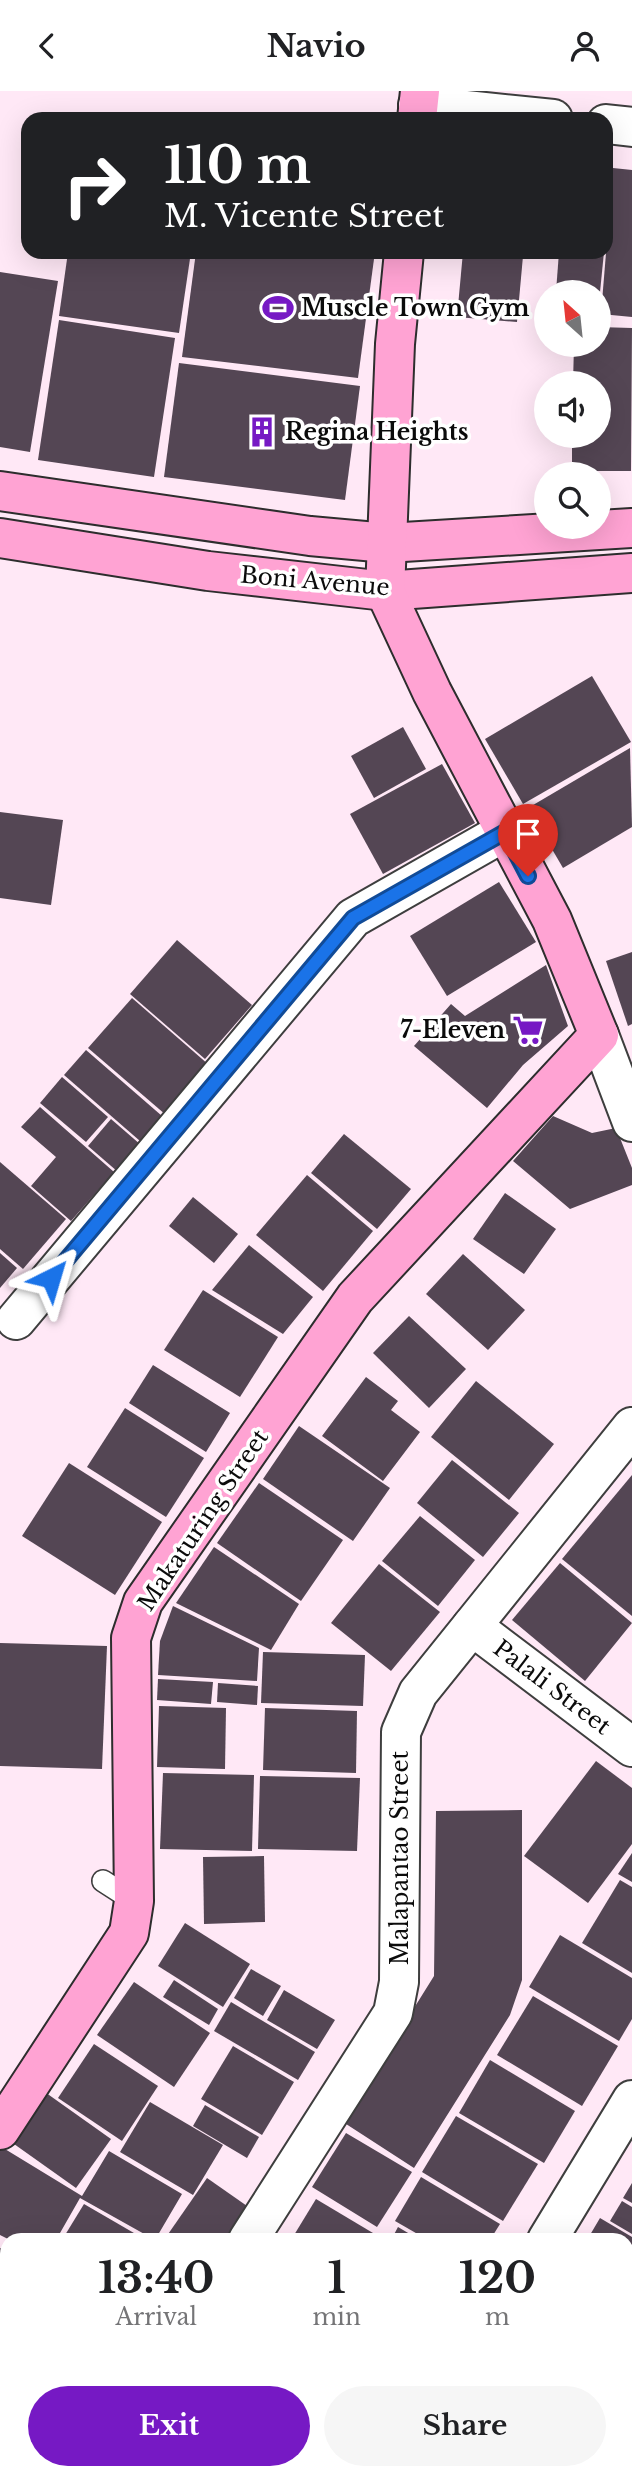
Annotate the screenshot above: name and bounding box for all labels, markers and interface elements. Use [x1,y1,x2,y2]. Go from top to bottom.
text: Navio [266,26,366,66]
icon: back [28,27,66,65]
icon: person [566,27,604,65]
text: 110 m [164,135,311,196]
icon: right [49,140,140,231]
text: M. Vicente Street [164,196,444,236]
north arrow [534,280,611,357]
map controls [534,280,611,539]
sports icon: Muscle Town Gym [261,291,295,325]
place label: Muscle Town Gym [301,294,530,322]
button: sound [534,371,611,448]
building icon: Regina Heights [245,415,279,449]
place label: Regina Heights [285,418,468,446]
button: search [534,462,611,539]
street label: Boni Avenue [239,561,391,601]
pin [498,804,558,876]
icon: arrive [509,815,547,853]
supermarket icon: 7-Eleven [511,1013,545,1047]
place label: 7-Eleven [400,1016,505,1044]
position arrow [14,1241,88,1315]
street label: Makaturing Street [132,1424,274,1616]
street label: Palali Street [488,1634,616,1740]
street label: Malapantao Street [386,1750,414,1965]
text: 13:40 [98,2252,215,2304]
text: 1 [327,2252,346,2304]
text: 120 [459,2252,536,2304]
text: Arrival [115,2303,197,2331]
text: min [312,2303,361,2331]
text: m [485,2303,510,2331]
button: Exit [28,2386,310,2466]
button: Share [324,2386,606,2466]

